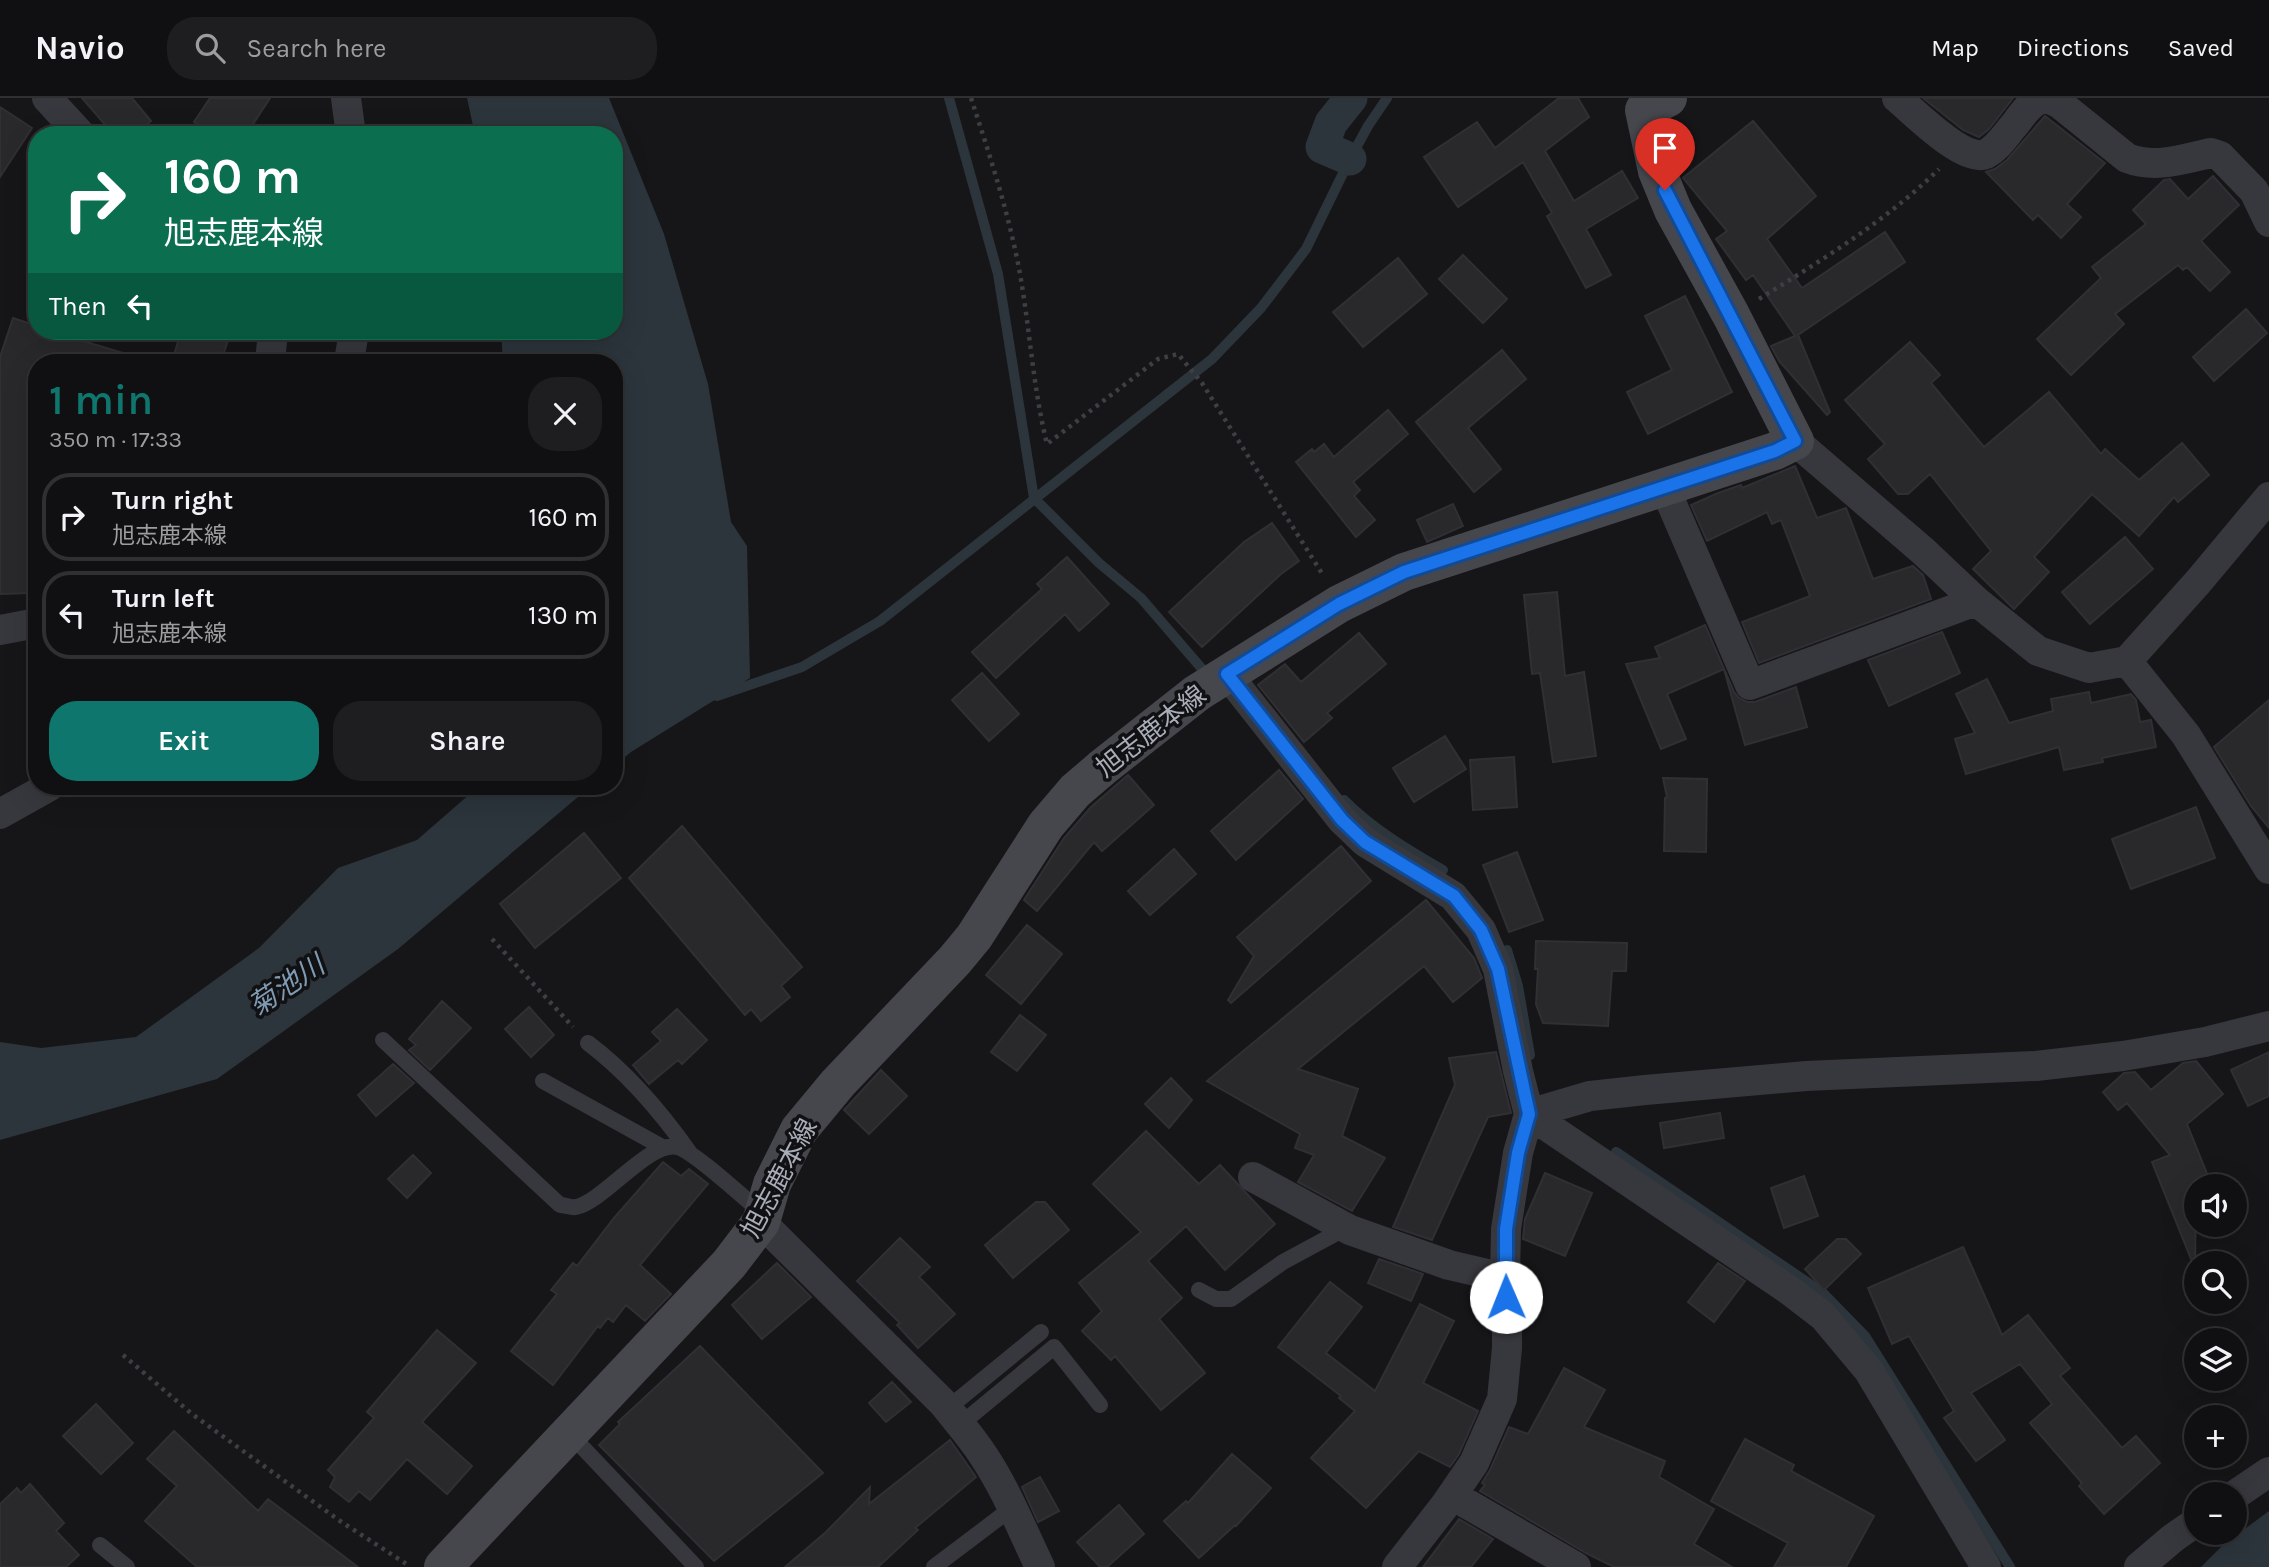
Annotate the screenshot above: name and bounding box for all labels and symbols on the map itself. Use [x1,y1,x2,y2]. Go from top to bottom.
pin [1635,118,1695,190]
street label: 旭志鹿本線 [1091,679,1212,784]
water label: 菊池川 [242,947,333,1023]
street label: 旭志鹿本線 [735,1114,824,1243]
position arrow [1469,1260,1543,1334]

